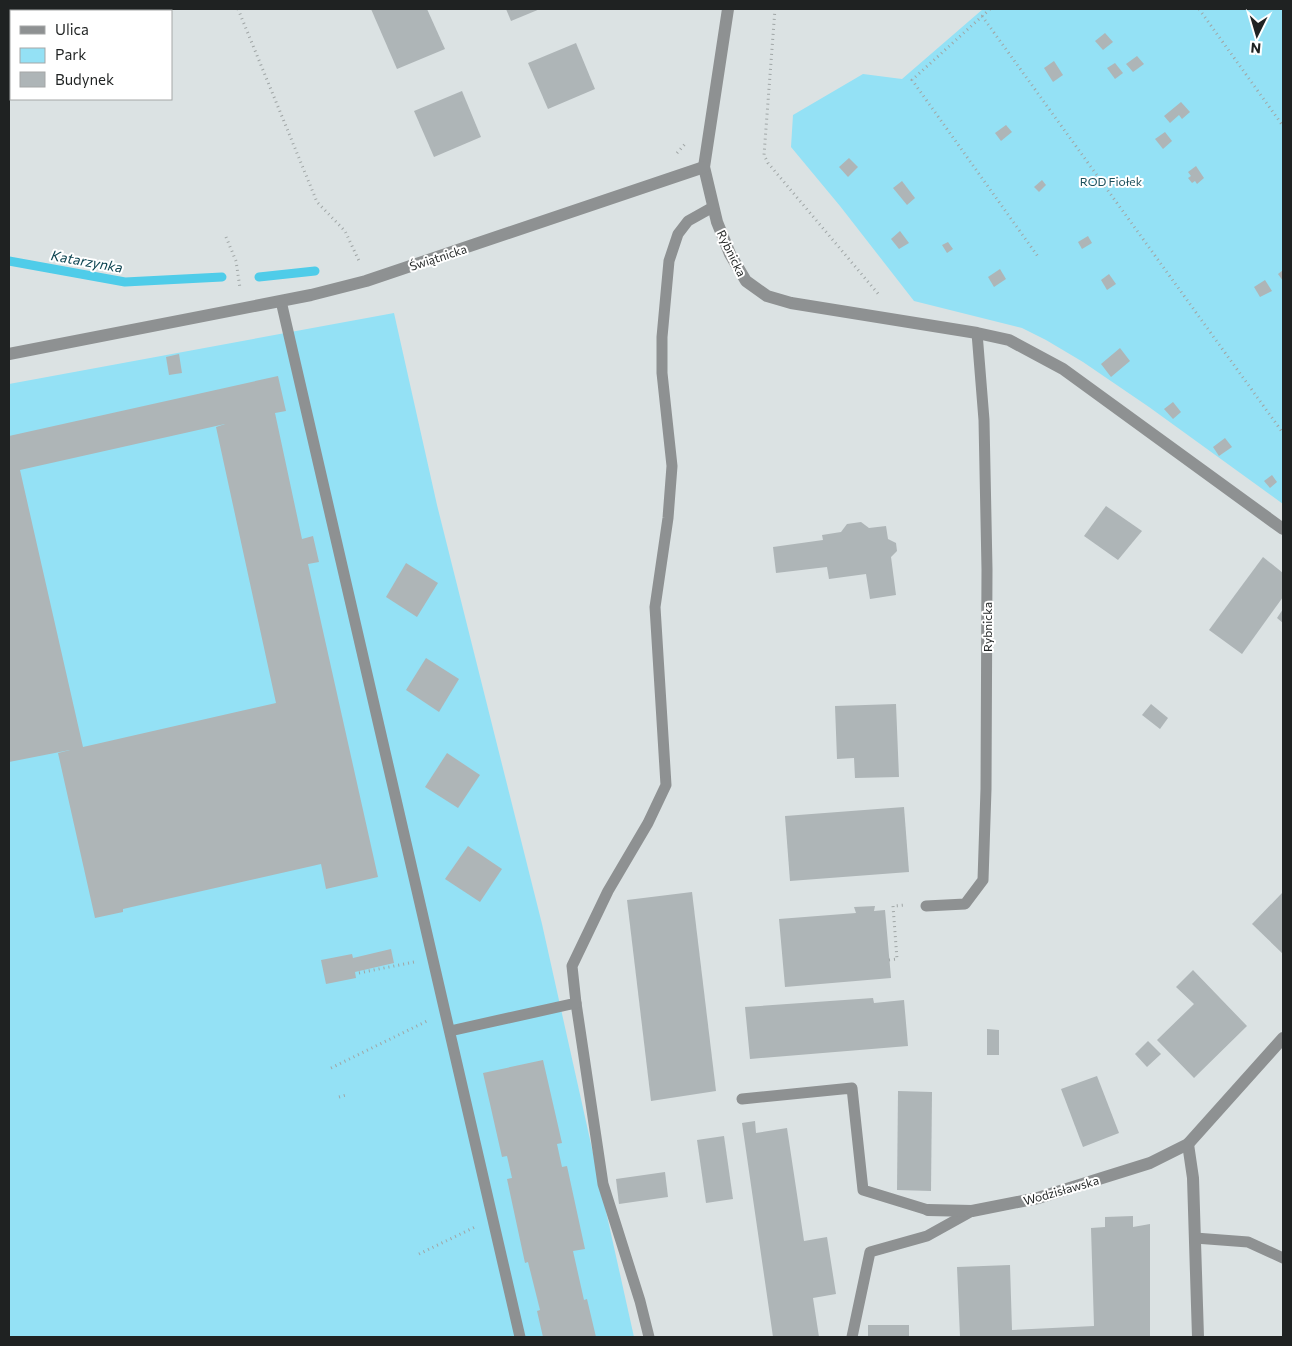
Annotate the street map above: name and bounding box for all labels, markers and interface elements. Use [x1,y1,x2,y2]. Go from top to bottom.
legend [10,10,172,100]
north arrow [1232,10,1282,60]
text: Ulica [55,20,89,38]
text: N [1250,40,1262,57]
text: Park [55,45,86,63]
text: Budynek [55,70,114,88]
park label: ROD Fiołek [1080,174,1143,188]
street label: Rybnicka [715,227,749,279]
street label: Świątnicka [408,241,468,273]
water label: Katarzynka [50,246,124,276]
street label: Rybnicka [980,602,994,652]
street label: Wodzisławska [1022,1173,1100,1207]

